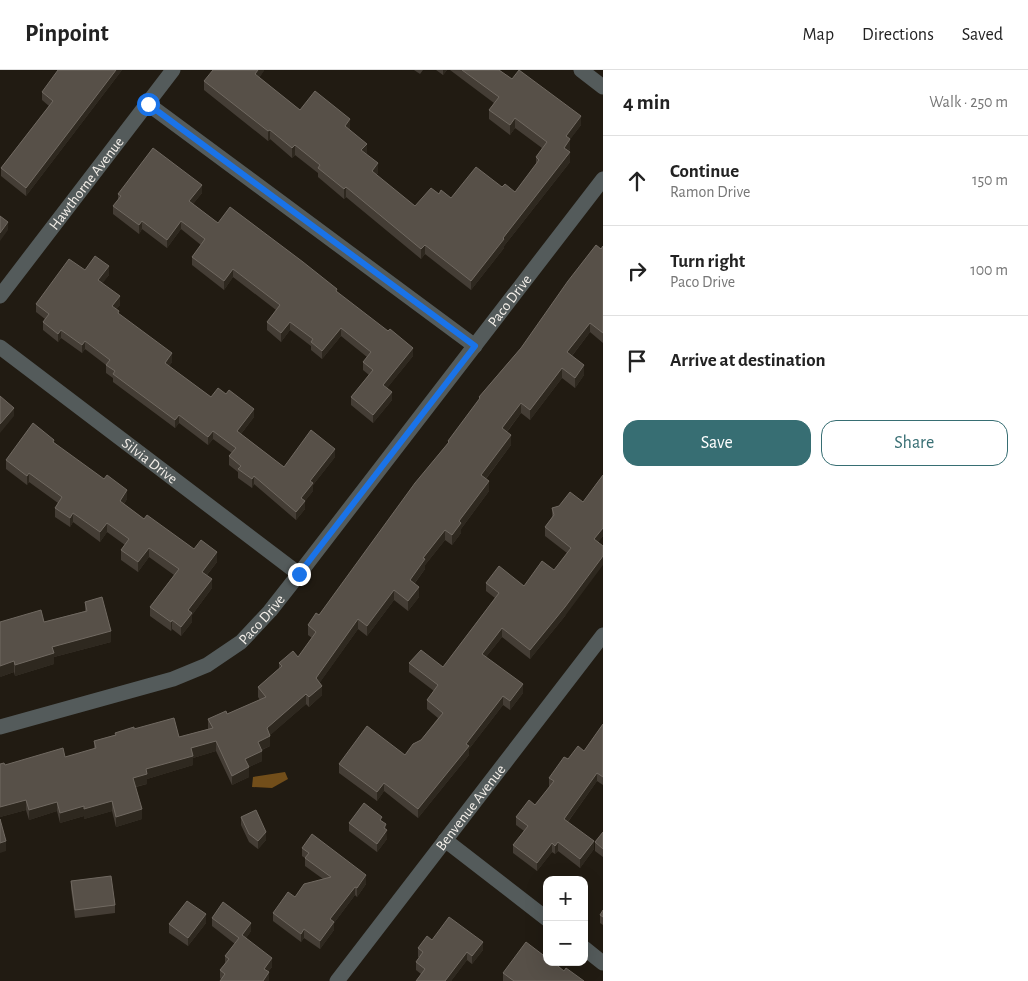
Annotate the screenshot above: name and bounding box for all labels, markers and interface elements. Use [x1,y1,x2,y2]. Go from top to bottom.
text: Pinpoint [25,22,109,46]
text: Map [803,26,834,44]
text: Directions [862,26,934,44]
text: Saved [962,26,1003,44]
text: 4 min [623,92,670,113]
route start [137,93,160,116]
text: Walk · 250 m [929,94,1008,110]
street label: Hawthorne Avenue [47,134,127,233]
text: Continue [670,162,739,181]
icon: ahead [623,167,651,195]
text: 150 m [972,172,1008,188]
text: Ramon Drive [670,184,750,200]
text: Turn right [670,252,745,271]
icon: right [623,257,651,285]
text: 100 m [970,262,1008,278]
street label: Paco Drive [485,272,535,330]
text: Paco Drive [670,274,735,290]
icon: arrive [623,347,651,375]
text: Arrive at destination [670,351,826,370]
button: Save [623,420,811,466]
button: Share [821,420,1008,466]
street label: Silvia Drive [119,435,180,487]
route end [288,563,311,586]
street label: Paco Drive [236,592,288,647]
street label: Benvenue Avenue [433,762,509,853]
map controls [543,876,588,966]
button: + [543,876,588,921]
button: − [543,921,588,966]

